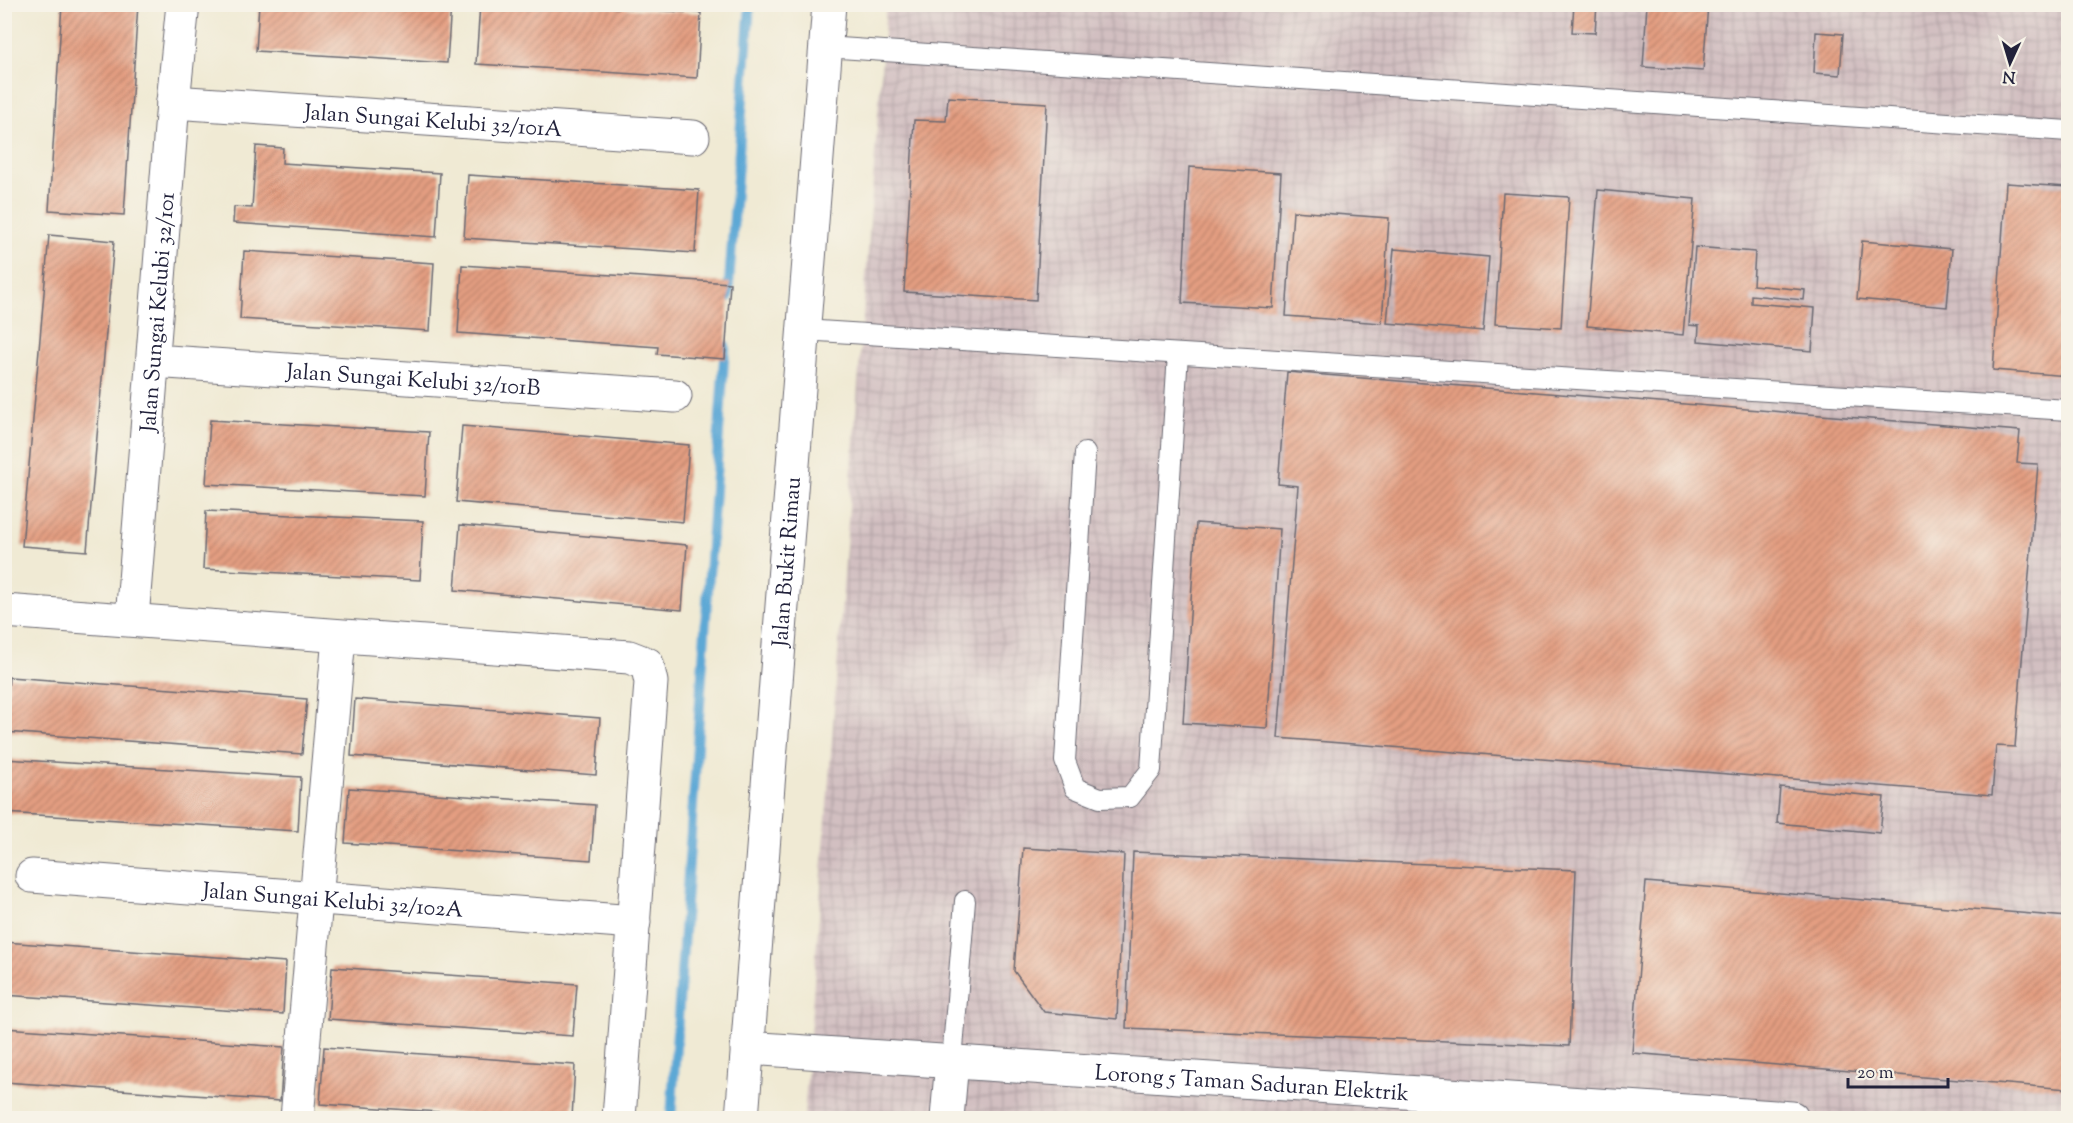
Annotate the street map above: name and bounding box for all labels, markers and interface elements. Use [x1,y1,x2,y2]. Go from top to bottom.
north arrow [1980,33,2040,93]
text: N [2002,64,2016,87]
street label: Jalan Sungai Kelubi 32/101A [302,98,563,147]
street label: Jalan Sungai Kelubi 32/101 [134,191,185,434]
street label: Jalan Sungai Kelubi 32/101B [284,357,541,406]
street label: Jalan Bukit Rimau [766,476,811,649]
street label: Jalan Sungai Kelubi 32/102A [200,876,464,928]
scale bar [1848,1051,1948,1089]
street label: Lorong 5 Taman Saduran Elektrik [1093,1058,1410,1111]
text: 20 m [1857,1061,1894,1087]

